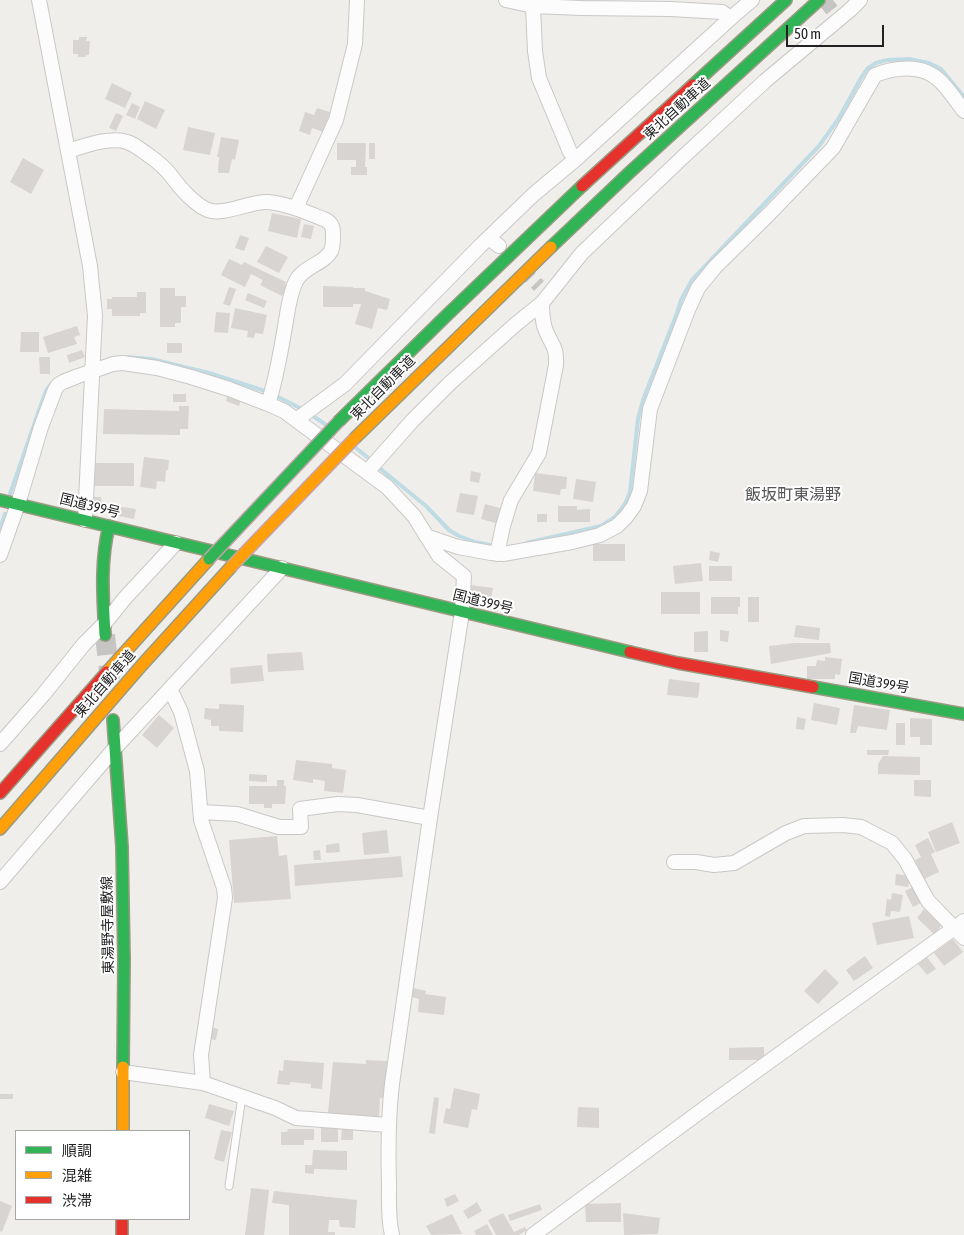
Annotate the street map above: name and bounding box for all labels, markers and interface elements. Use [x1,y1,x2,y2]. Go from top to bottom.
scale bar [789,15,886,47]
text: 50 m [794,25,821,42]
street label: 東北自動車道 [640,75,714,143]
street label: 東北自動車道 [347,352,419,424]
district label: 飯坂町東湯野 [745,485,841,505]
street label: 国道399号 [58,490,122,522]
street label: 国道399号 [451,586,515,618]
street label: 東北自動車道 [71,647,139,721]
street label: 国道399号 [847,669,911,697]
street label: 東湯野寺屋敷線 [99,876,117,974]
legend [15,1130,190,1220]
text: 順調 [62,1142,92,1159]
text: 混雑 [62,1167,92,1184]
text: 渋滞 [62,1192,92,1209]

